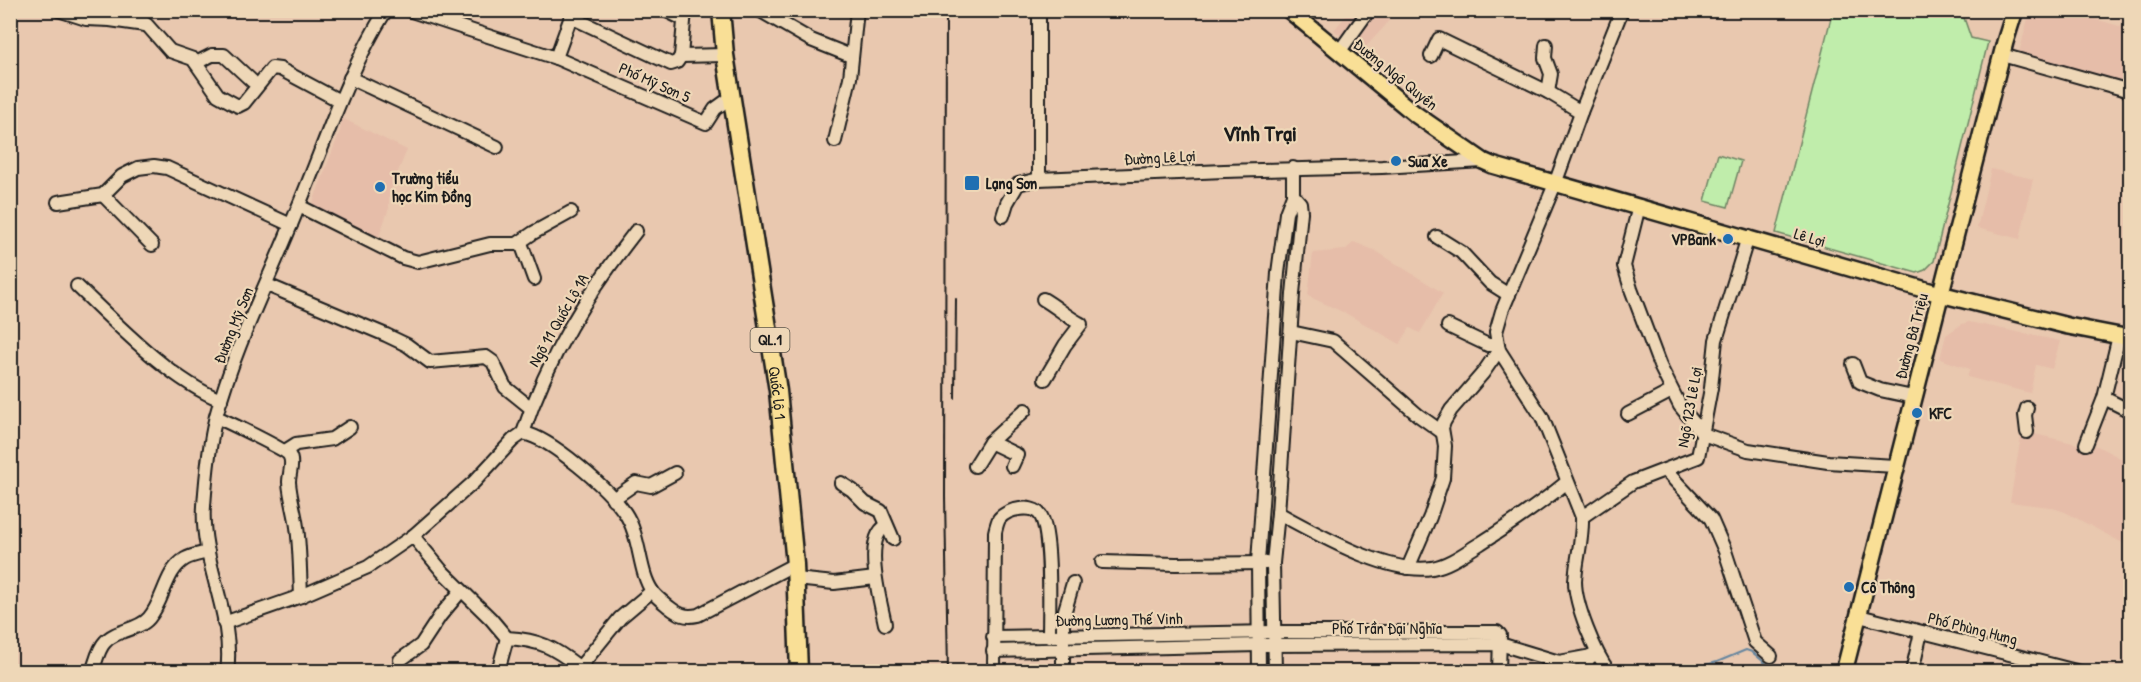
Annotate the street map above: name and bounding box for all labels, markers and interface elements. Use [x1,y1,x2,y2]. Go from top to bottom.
street label: Đường Ngô Quyền [1349,33,1443,115]
street label: Phố Mỹ Sơn 5 [616,56,694,108]
district label: Vĩnh Trại [1223,118,1297,148]
street label: Đường Lê Lợi [1124,144,1196,170]
place label: Sua Xe [1408,150,1448,172]
marker: Sua Xe [1389,154,1403,168]
place label: Trường tiểu học Kim Đồng [391,167,471,208]
place label: Lạng Sơn [986,172,1037,195]
marker: Lạng Sơn [963,174,981,192]
marker: Trường tiểu học Kim Đồng [373,180,387,194]
street label: Lê Lợi [1792,222,1828,252]
place label: VPBank [1671,228,1716,250]
marker: VPBank [1721,232,1735,246]
street label: Ngõ 11 Quốc Lộ 1A [522,269,594,371]
street label: Đường Mỹ Sơn [208,283,258,367]
street label: Đường Bà Triệu [1889,290,1933,381]
road number: QL.1 [750,328,790,352]
street label: Quốc lộ 1 [763,365,792,421]
street label: Ngõ 123 Lê Lợi [1671,365,1707,449]
place label: KFC [1929,402,1952,424]
marker: KFC [1910,406,1924,420]
place label: Cô Thông [1861,576,1915,599]
marker: Cô Thông [1842,580,1856,594]
street label: Phố Phùng Hưng [1926,606,2020,650]
street label: Đường Lương Thế Vinh [1055,607,1183,631]
street label: Phố Trần Đại Nghĩa [1332,617,1442,639]

